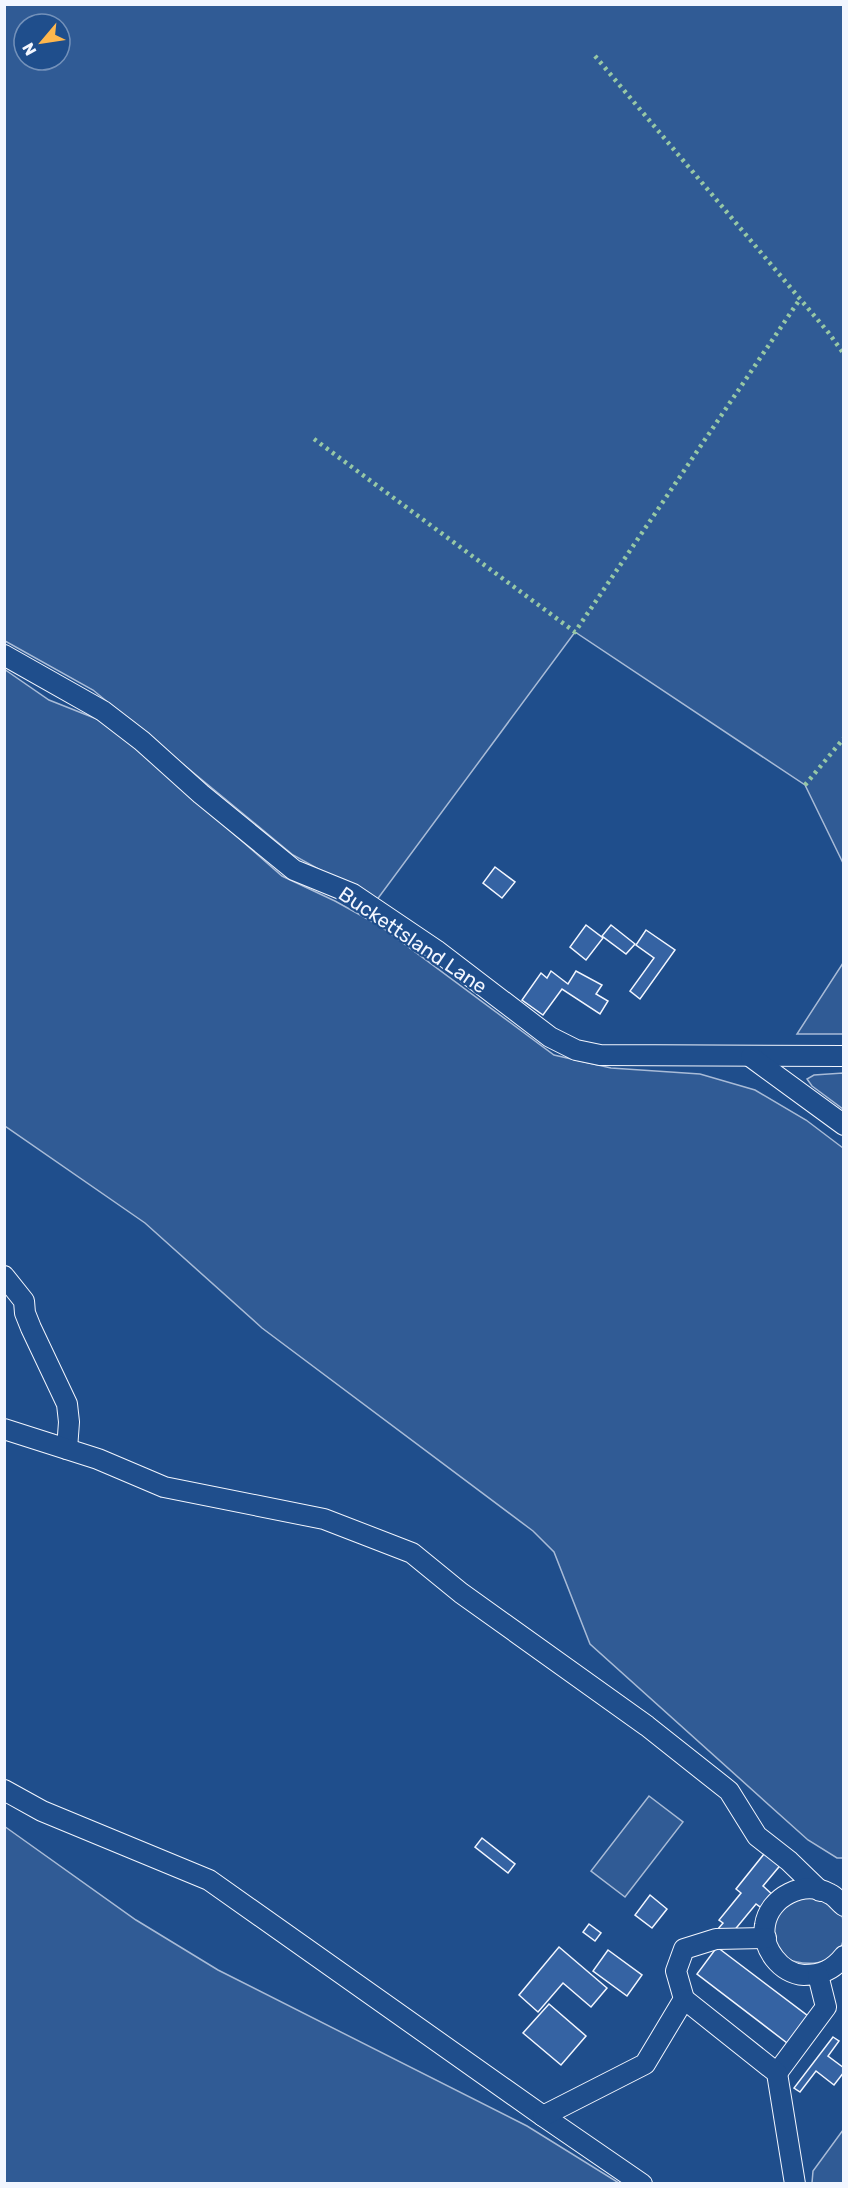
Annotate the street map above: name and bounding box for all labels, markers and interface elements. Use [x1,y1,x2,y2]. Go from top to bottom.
north arrow [12,12,72,72]
text: N [18,39,40,59]
street label: Buckettsland Lane [334,881,492,999]

